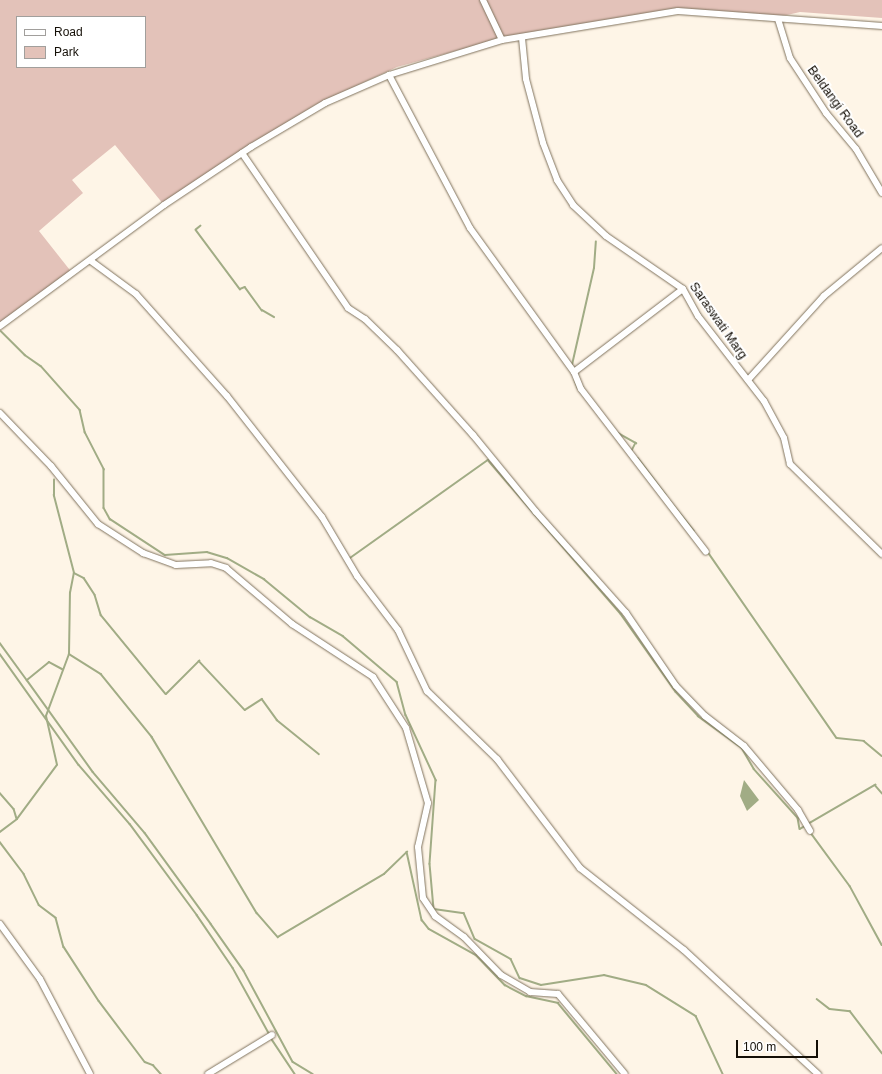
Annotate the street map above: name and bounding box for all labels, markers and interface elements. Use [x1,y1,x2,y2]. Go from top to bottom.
legend [16,16,146,68]
text: Road [54,25,83,39]
text: Park [54,45,79,59]
street label: Beldangi Road [804,63,866,141]
street label: Saraswati Marg [686,280,750,362]
scale bar [738,1032,820,1058]
text: 100 m [743,1040,776,1054]

